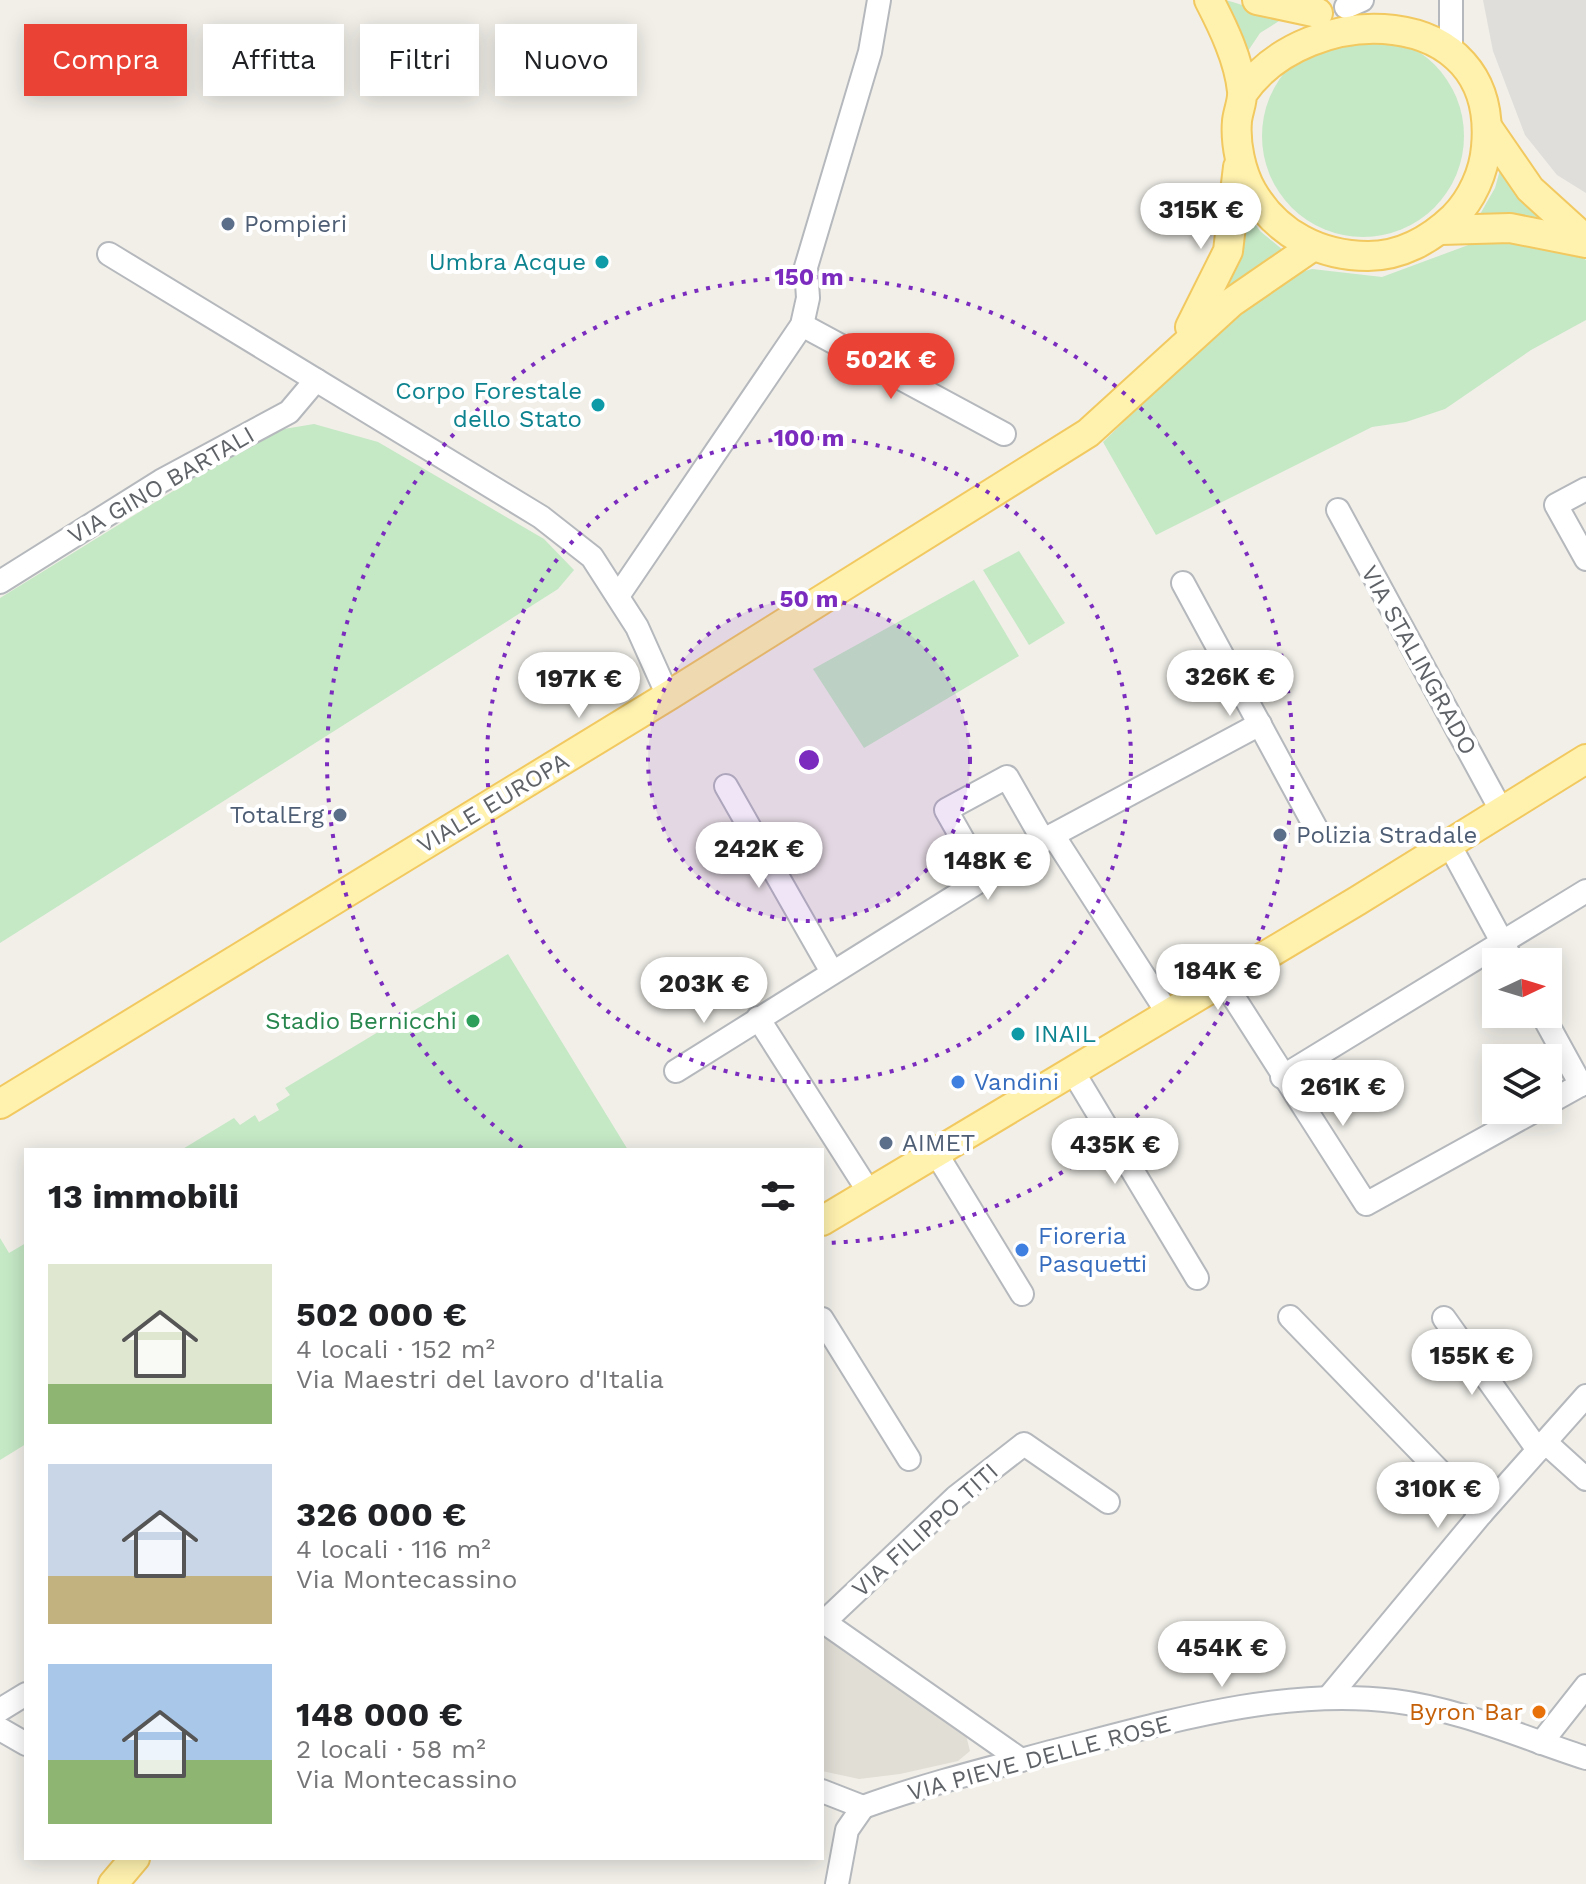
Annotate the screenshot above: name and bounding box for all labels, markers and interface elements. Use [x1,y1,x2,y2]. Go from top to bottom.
chip: Compra [24,24,187,96]
chip: Affitta [203,24,344,96]
chip: Filtri [360,24,479,96]
chip: Nuovo [495,24,637,96]
pin: 315K € [1136,183,1266,251]
text: 315K € [1158,194,1244,224]
place label: Pompieri [244,210,347,238]
marker: Pompieri [219,215,237,233]
place label: Umbra Acque [429,248,586,276]
marker: Umbra Acque [593,253,611,271]
text: 150 m [774,263,844,291]
pin: 502K € [826,333,956,401]
text: 502K € [846,344,936,374]
place label: Corpo Forestale dello Stato [395,377,582,433]
marker: Corpo Forestale dello Stato [589,396,607,414]
street label: VIA GINO BARTALI [63,420,259,550]
text: 100 m [774,424,844,452]
street label: VIA STALINGRADO [1355,560,1483,760]
text: 50 m [780,585,838,613]
pin: 326K € [1165,650,1295,718]
pin: 197K € [514,652,644,720]
text: 326K € [1185,661,1275,691]
text: 197K € [536,663,622,693]
centre of rings [795,746,823,774]
street label: VIALE EUROPA [412,747,574,859]
place label: TotalErg [230,801,324,829]
marker: TotalErg [331,806,349,824]
place label: Polizia Stradale [1296,821,1477,849]
pin: 242K € [694,822,824,890]
marker: Polizia Stradale [1271,826,1289,844]
text: 242K € [714,833,804,863]
pin: 148K € [923,834,1053,902]
text: 148K € [944,845,1032,875]
pin: 184K € [1153,944,1283,1012]
north arrow [1482,948,1562,1028]
map controls [1482,948,1562,1124]
text: 184K € [1174,955,1262,985]
pin: 203K € [639,957,769,1025]
text: 203K € [658,968,750,998]
place label: Stadio Bernicchi [265,1007,457,1035]
marker: Stadio Bernicchi [464,1012,482,1030]
place label: INAIL [1034,1020,1096,1048]
marker: INAIL [1009,1025,1027,1043]
button: layers [1482,1044,1562,1124]
pin: 261K € [1278,1060,1408,1128]
place label: Vandini [974,1068,1059,1096]
text: 261K € [1300,1071,1386,1101]
marker: Vandini [949,1073,967,1091]
pin: 435K € [1050,1118,1180,1186]
place label: AIMET [902,1129,975,1157]
text: 435K € [1070,1129,1160,1159]
marker: AIMET [877,1134,895,1152]
icon: filters [756,1174,800,1218]
text: 13 immobili [48,1176,239,1216]
place label: Fioreria Pasquetti [1038,1222,1147,1278]
marker: Fioreria Pasquetti [1013,1241,1031,1259]
text: 502 000 € [296,1294,467,1334]
icon: home [112,1296,208,1392]
pin: 155K € [1407,1329,1537,1397]
text: 4 locali · 152 m² [296,1334,495,1364]
text: 155K € [1429,1340,1515,1370]
text: Via Maestri del lavoro d'Italia [296,1364,664,1394]
street label: VIA FILIPPO TITI [846,1457,1004,1603]
pin: 310K € [1373,1462,1503,1530]
text: 310K € [1395,1473,1481,1503]
text: 326 000 € [296,1494,466,1534]
icon: home [112,1496,208,1592]
text: 4 locali · 116 m² [296,1534,491,1564]
text: Via Montecassino [296,1564,517,1594]
pin: 454K € [1157,1621,1287,1689]
text: 454K € [1176,1632,1268,1662]
text: 148 000 € [296,1694,463,1734]
icon: home [112,1696,208,1792]
place label: Byron Bar [1409,1698,1523,1726]
marker: Byron Bar [1530,1703,1548,1721]
street label: VIA PIEVE DELLE ROSE [904,1709,1174,1807]
text: 2 locali · 58 m² [296,1734,486,1764]
text: Via Montecassino [296,1764,517,1794]

